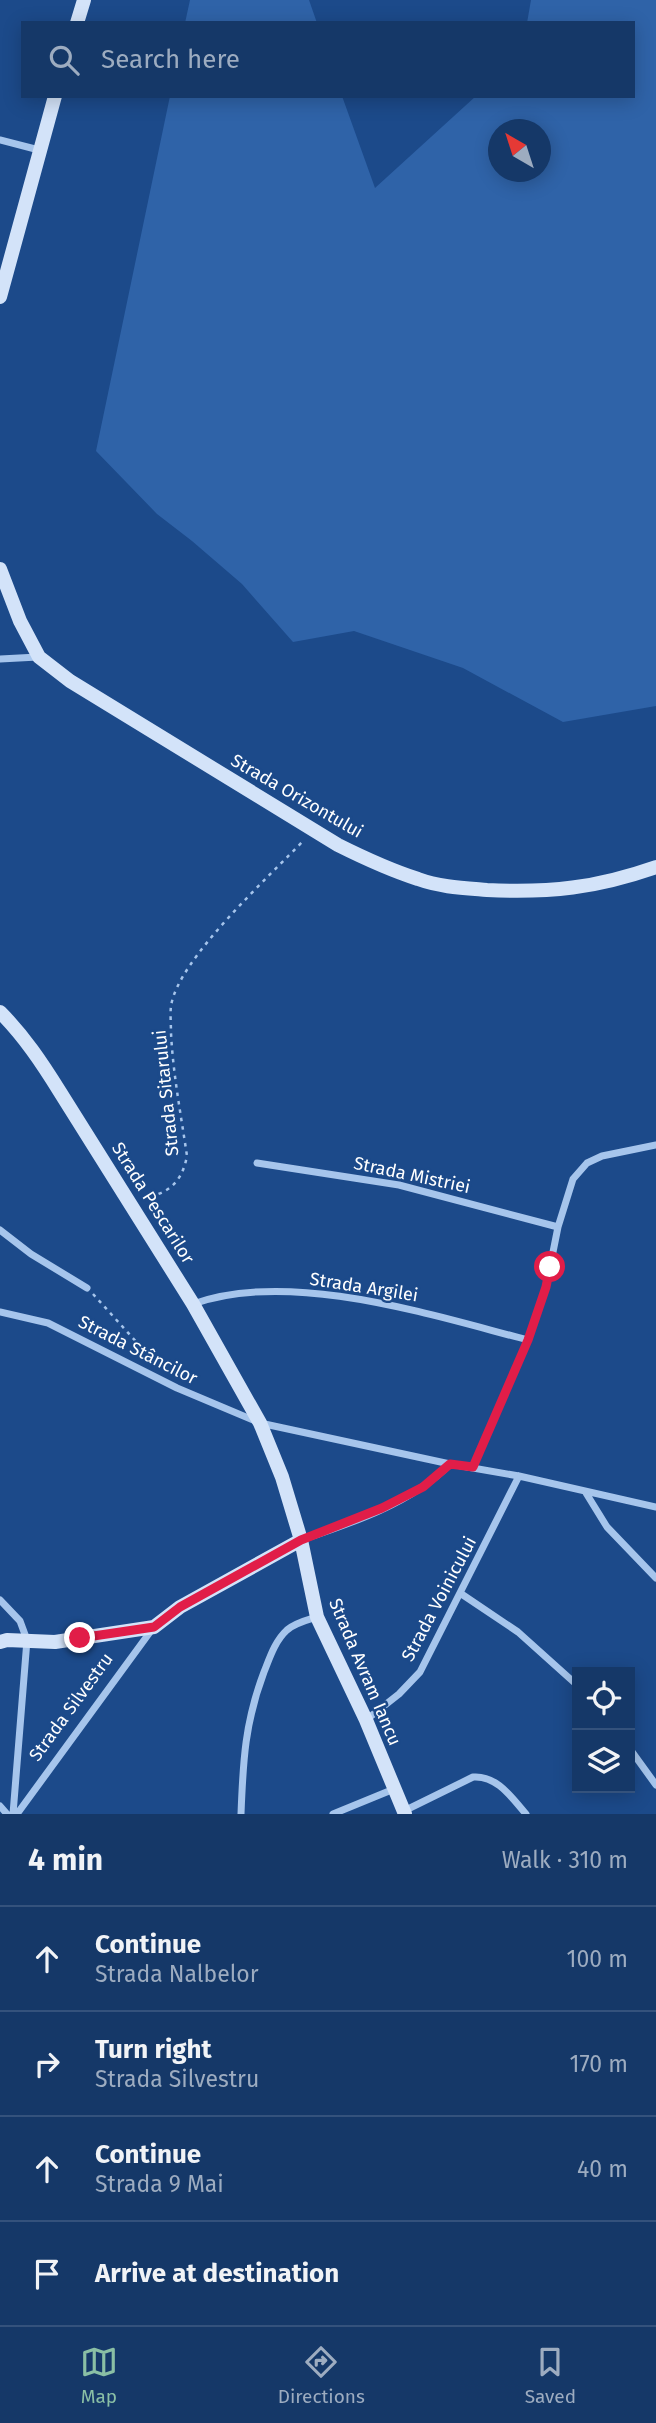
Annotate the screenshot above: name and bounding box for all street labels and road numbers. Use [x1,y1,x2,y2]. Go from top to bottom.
street label: Strada Orizontului [227,749,367,843]
street label: Strada Sitarului [148,1029,184,1157]
street label: Strada Pescarilor [107,1138,199,1268]
street label: Strada Mistriei [352,1152,472,1198]
street label: Strada Argilei [308,1268,420,1306]
street label: Strada Stâncilor [75,1311,201,1389]
street label: Strada Voinicului [397,1533,481,1665]
street label: Strada Avram Iancu [324,1595,406,1749]
street label: Strada Silvestru [24,1648,118,1766]

